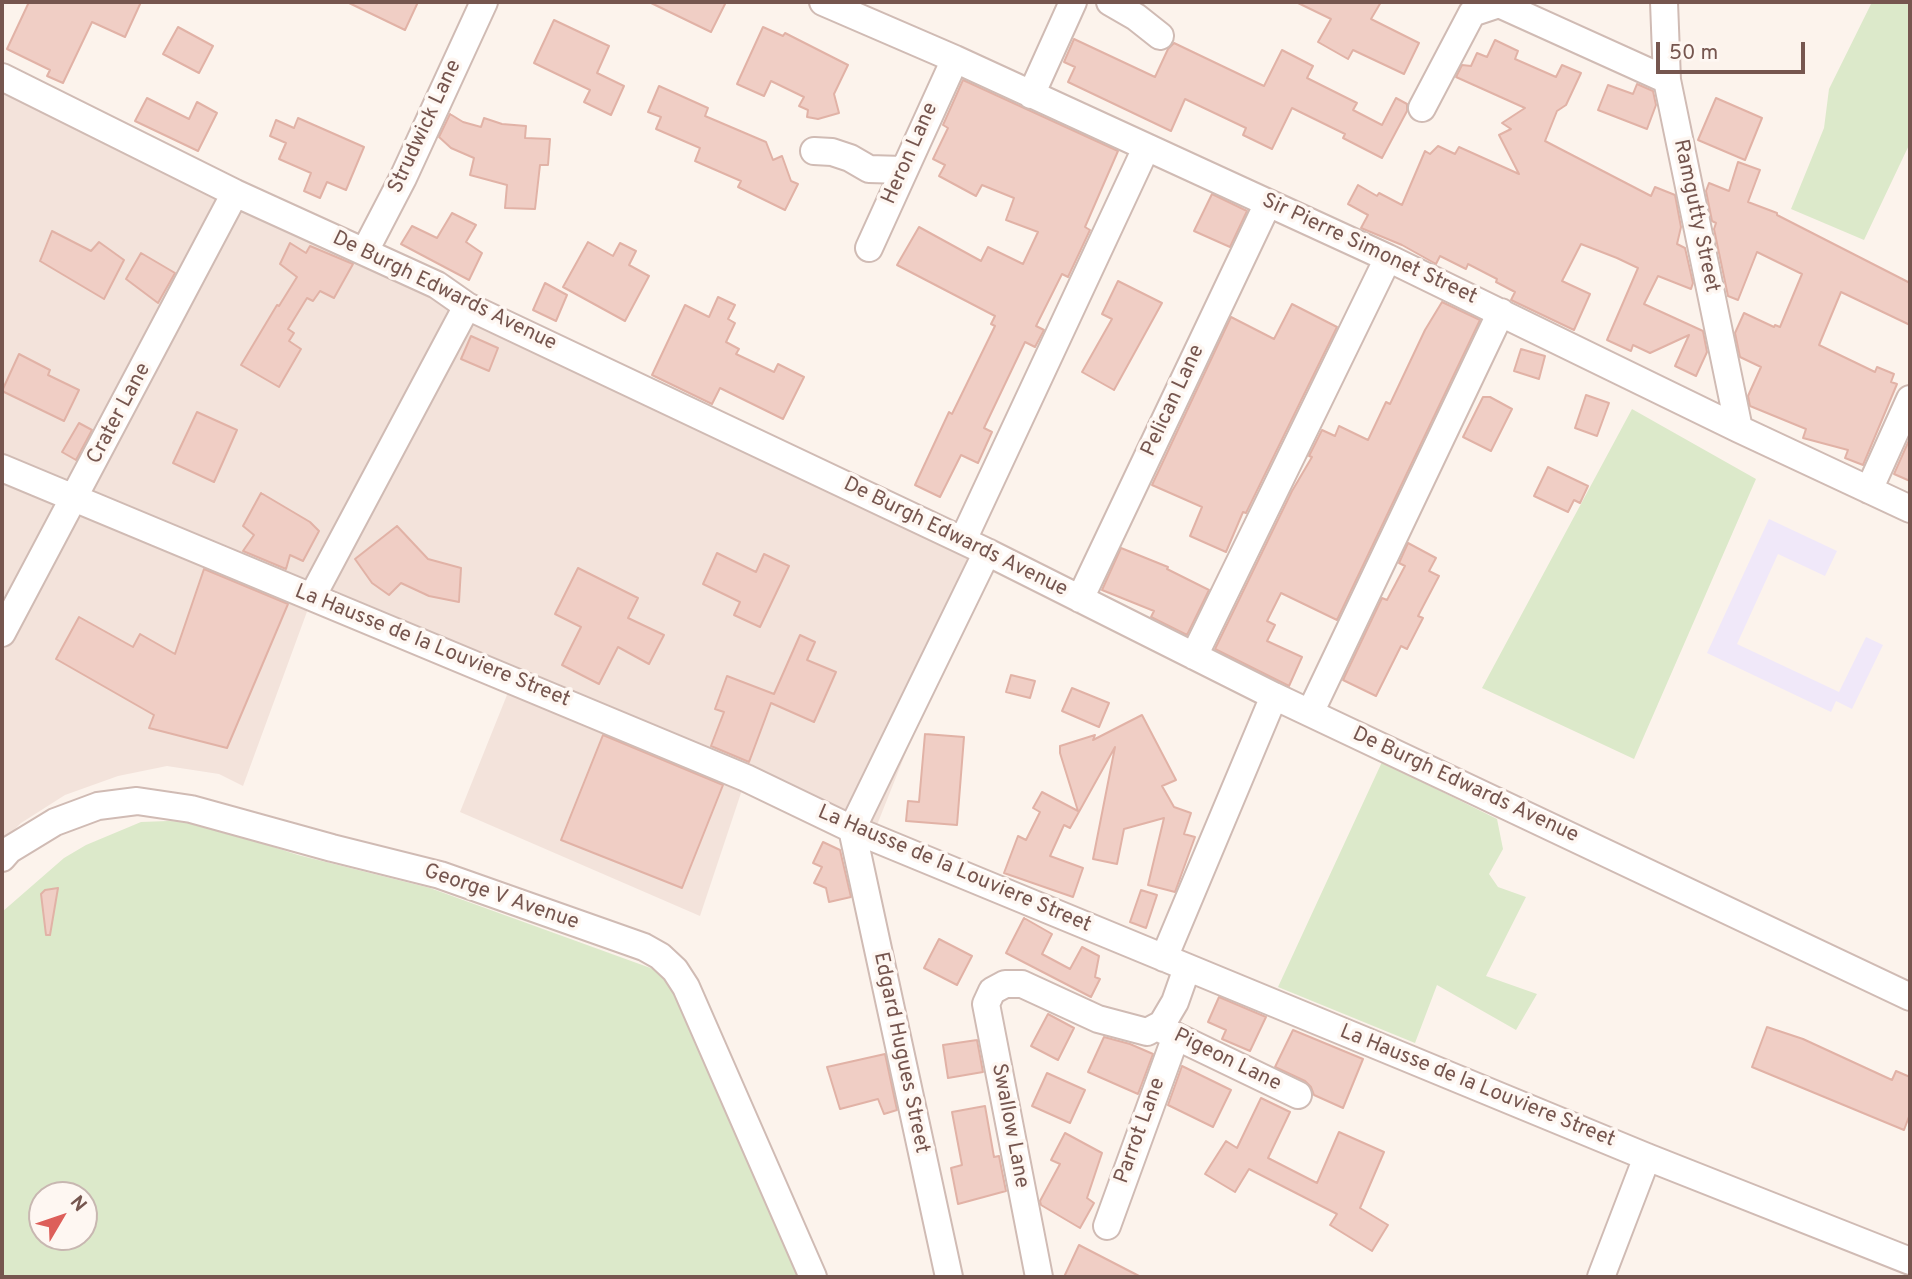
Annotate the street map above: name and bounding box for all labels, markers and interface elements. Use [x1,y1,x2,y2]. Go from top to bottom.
scale bar [1660,28,1809,72]
text: 50 m [1669,40,1718,67]
street label: Strudwick Lane [384,56,468,198]
street label: Heron Lane [877,99,945,209]
street label: Ramgutty Street [1666,137,1724,295]
street label: Sir Pierre Simonet Street [1257,189,1481,311]
street label: De Burgh Edwards Avenue [328,227,560,357]
street label: Pelican Lane [1137,341,1211,461]
street label: Crater Lane [83,359,157,469]
street label: De Burgh Edwards Avenue [839,473,1071,603]
street label: La Hausse de la Louviere Street [291,580,573,714]
street label: De Burgh Edwards Avenue [1348,722,1582,850]
street label: La Hausse de la Louviere Street [813,801,1095,939]
street label: George V Avenue [420,860,582,936]
street label: Edgard Hugues Street [866,950,934,1156]
street label: La Hausse de la Louviere Street [1336,1020,1618,1154]
street label: Pigeon Lane [1169,1024,1285,1098]
street label: Swallow Lane [985,1061,1033,1191]
street label: Parrot Lane [1110,1075,1172,1187]
north arrow [28,1181,98,1251]
text: N [64,1191,91,1217]

